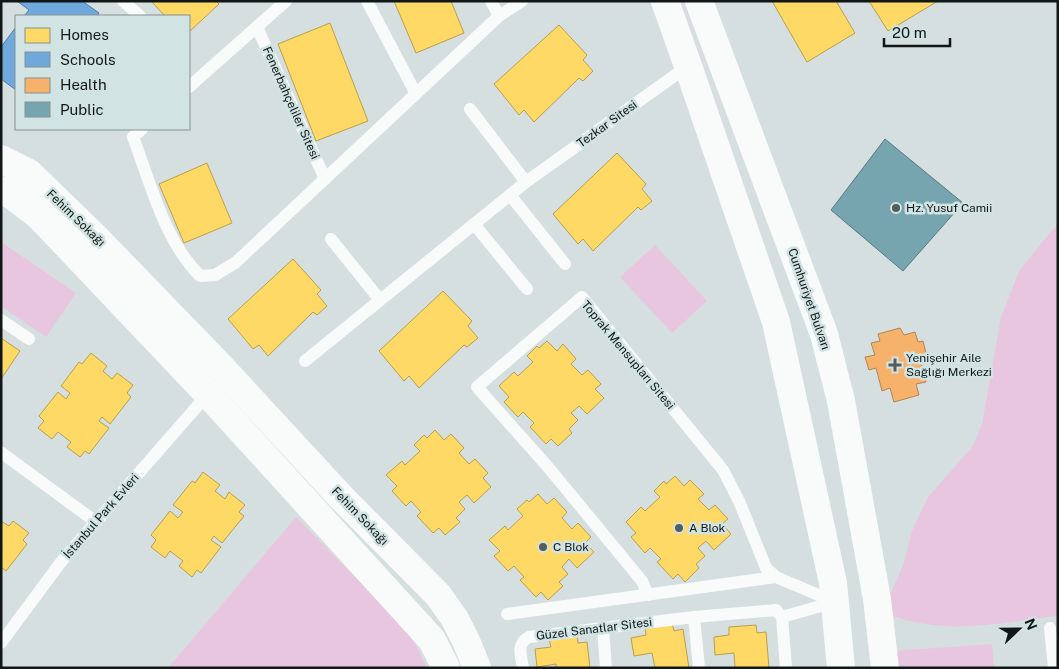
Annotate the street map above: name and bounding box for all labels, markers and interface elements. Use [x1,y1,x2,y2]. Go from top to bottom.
legend [15,15,190,130]
scale bar [884,15,950,47]
text: 20 m [892,24,927,41]
text: Homes [60,26,109,43]
street label: Fenerbahçeliler Sitesi [260,45,322,162]
text: Schools [60,51,116,68]
text: Health [60,76,107,93]
street label: Tezkar Sitesi [574,97,640,150]
text: Public [60,101,104,118]
street label: Fehim Sokağı [44,187,108,249]
place label: Hz. Yusuf Camii [906,201,992,215]
marker: Hz. Yusuf Camii [890,202,902,214]
street label: Cumhuriyet Bulvarı [785,246,833,352]
street label: Toprak Mensupları Sitesi [578,298,678,412]
place label: Yenişehir Aile Sağlığı Merkezi [906,351,992,379]
marker: Yenişehir Aile Sağlığı Merkezi [888,358,902,372]
street label: İstanbul Park Evleri [60,471,142,561]
street label: Fehim Sokağı [329,484,391,548]
place label: A Blok [689,521,726,535]
marker: A Blok [673,522,685,534]
place label: C Blok [553,540,589,554]
marker: C Blok [537,541,549,553]
north arrow [994,604,1044,654]
street label: Güzel Sanatlar Sitesi [535,615,653,643]
text: N [1022,616,1041,632]

